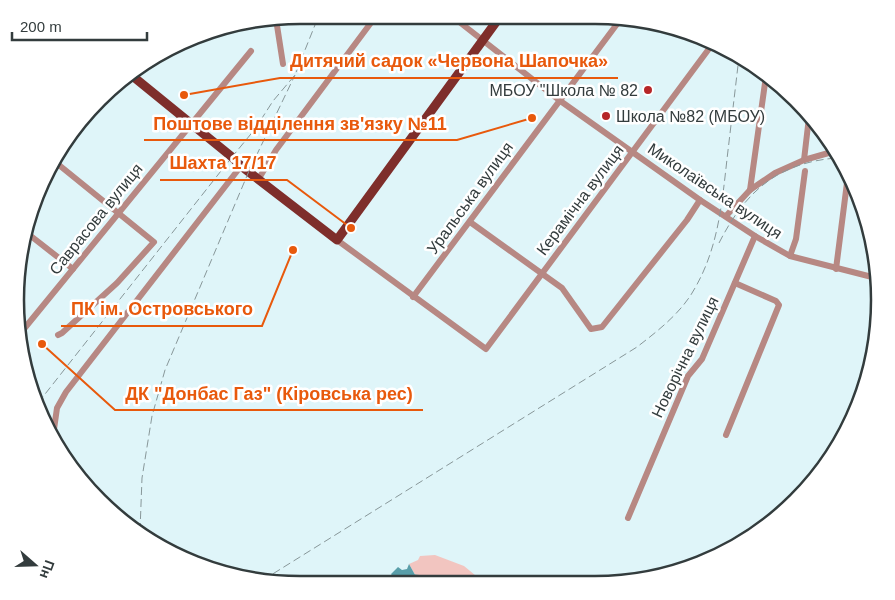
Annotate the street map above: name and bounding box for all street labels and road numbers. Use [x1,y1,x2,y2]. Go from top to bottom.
street label: Уральська вулиця [424,139,516,257]
street label: Миколаївська вулиця [645,140,785,242]
street label: Керамічна вулиця [533,142,627,258]
street label: Саврасова вулиця [46,160,146,278]
street label: Новорічна вулиця [648,294,722,420]

